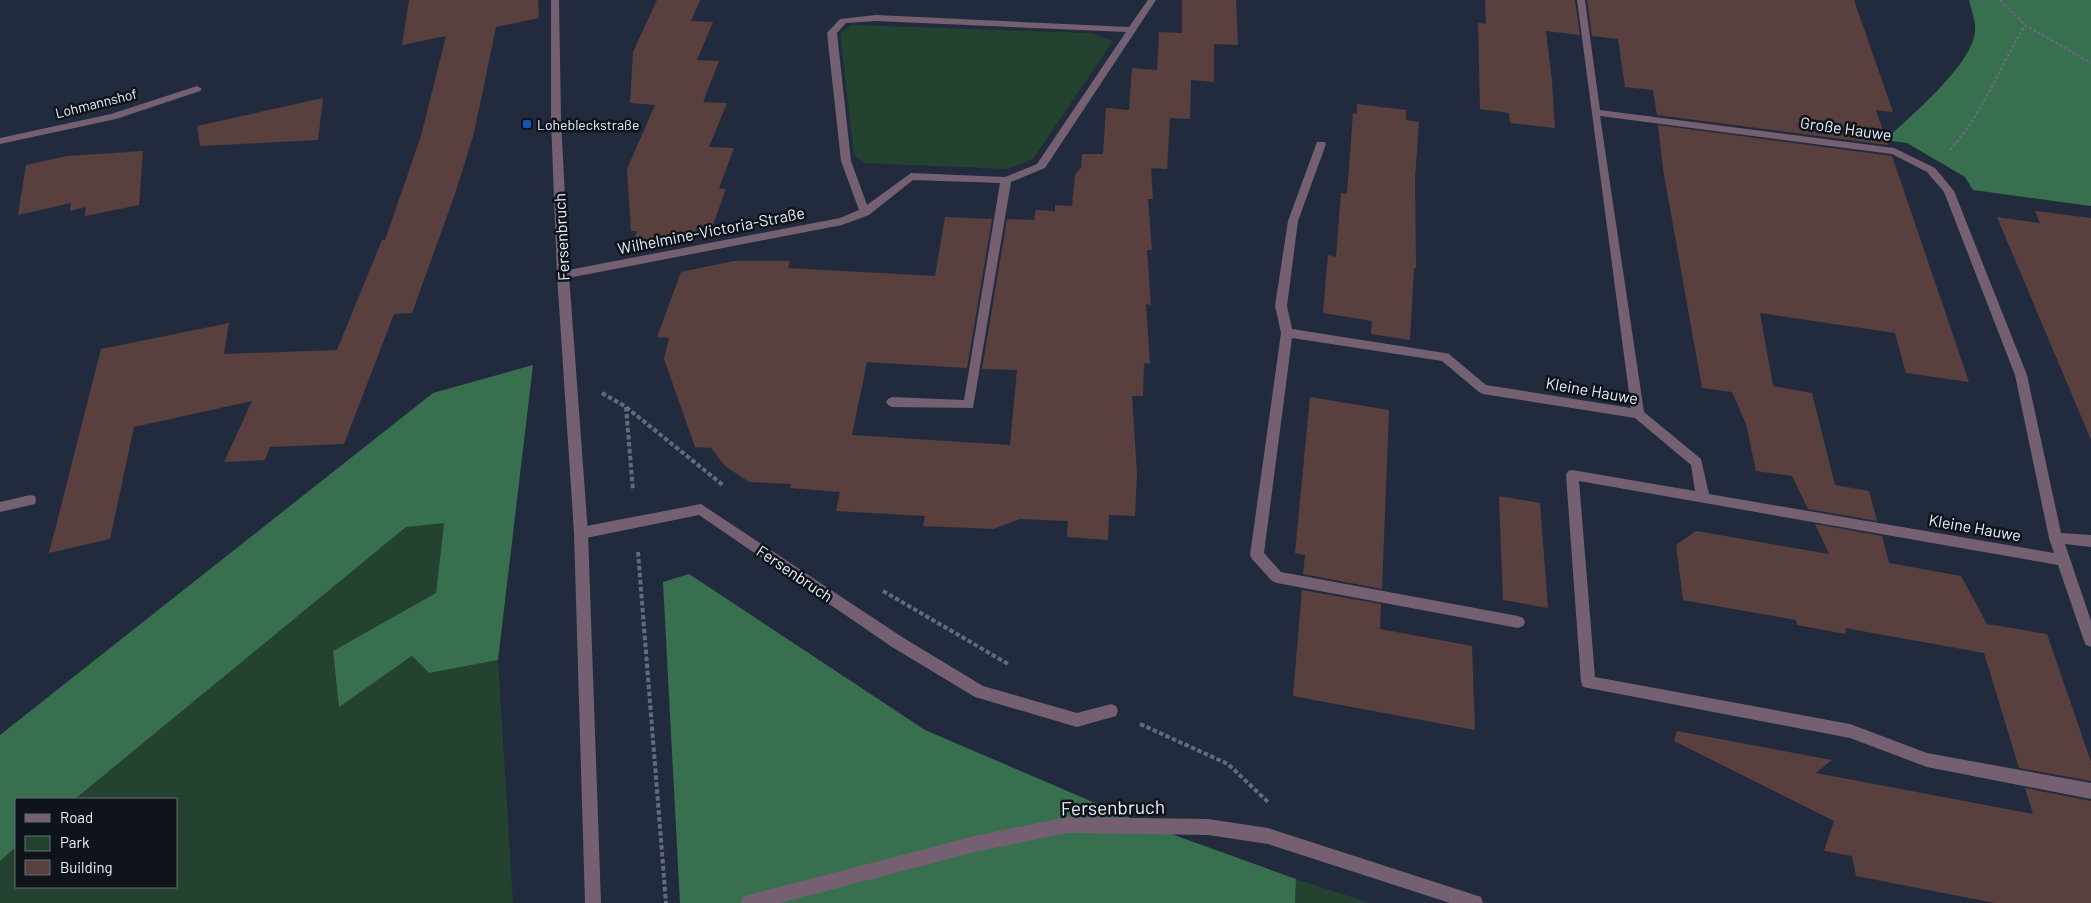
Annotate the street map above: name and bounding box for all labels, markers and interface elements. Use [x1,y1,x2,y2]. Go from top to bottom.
street label: Lohmannshof [53,85,139,121]
street label: Große Hauwe [1799,112,1893,144]
place label: Lohebleckstraße [537,116,639,133]
marker: Lohebleckstraße [521,118,533,130]
street label: Fersenbruch [549,193,573,281]
street label: Wilhelmine-Victoria-Straße [616,203,806,257]
street label: Kleine Hauwe [1544,373,1640,407]
street label: Kleine Hauwe [1927,510,2023,544]
street label: Fersenbruch [753,541,837,605]
street label: Fersenbruch [1061,795,1165,819]
legend [15,798,178,888]
text: Road [60,808,93,826]
text: Park [60,833,90,851]
text: Building [60,858,113,876]

